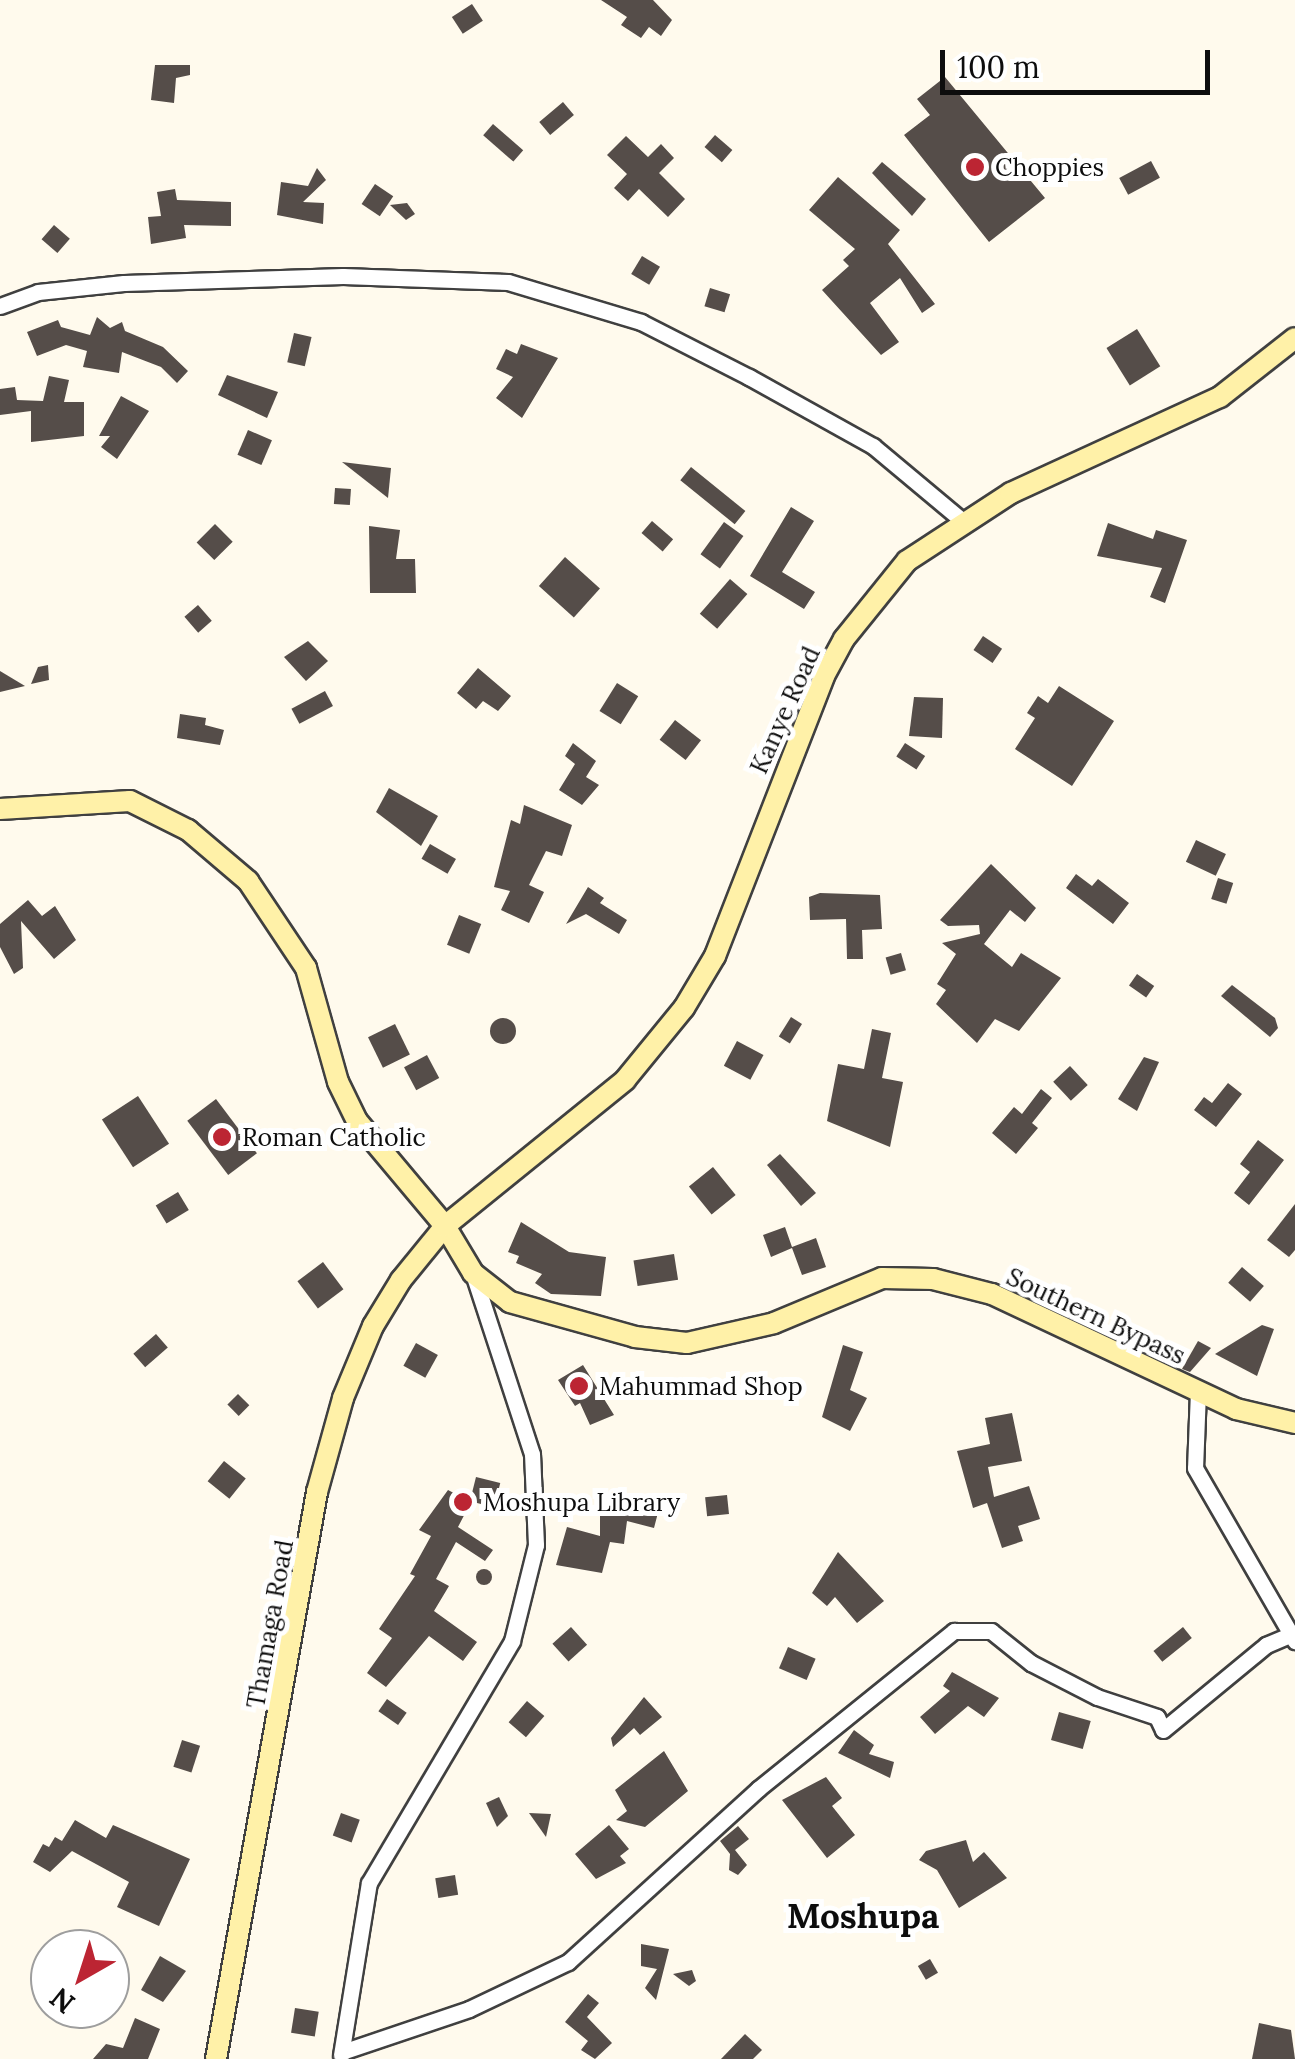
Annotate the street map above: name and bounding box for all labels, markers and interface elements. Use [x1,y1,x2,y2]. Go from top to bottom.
scale bar [945,30,1215,92]
text: 100 m [957,48,1040,86]
place label: Choppies [995,152,1104,182]
marker: Choppies [964,156,986,178]
street label: Kanye Road [744,642,826,778]
place label: Roman Catholic [242,1122,426,1152]
marker: Roman Catholic [211,1126,233,1148]
street label: Southern Bypass [1002,1261,1190,1371]
place label: Mahummad Shop [599,1371,803,1401]
marker: Mahummad Shop [568,1375,590,1397]
place label: Moshupa Library [483,1487,680,1517]
marker: Moshupa Library [452,1491,474,1513]
street label: Thamaga Road [240,1537,300,1711]
district label: Moshupa [787,1895,939,1937]
north arrow [30,1929,130,2029]
text: N [43,1980,82,2022]

